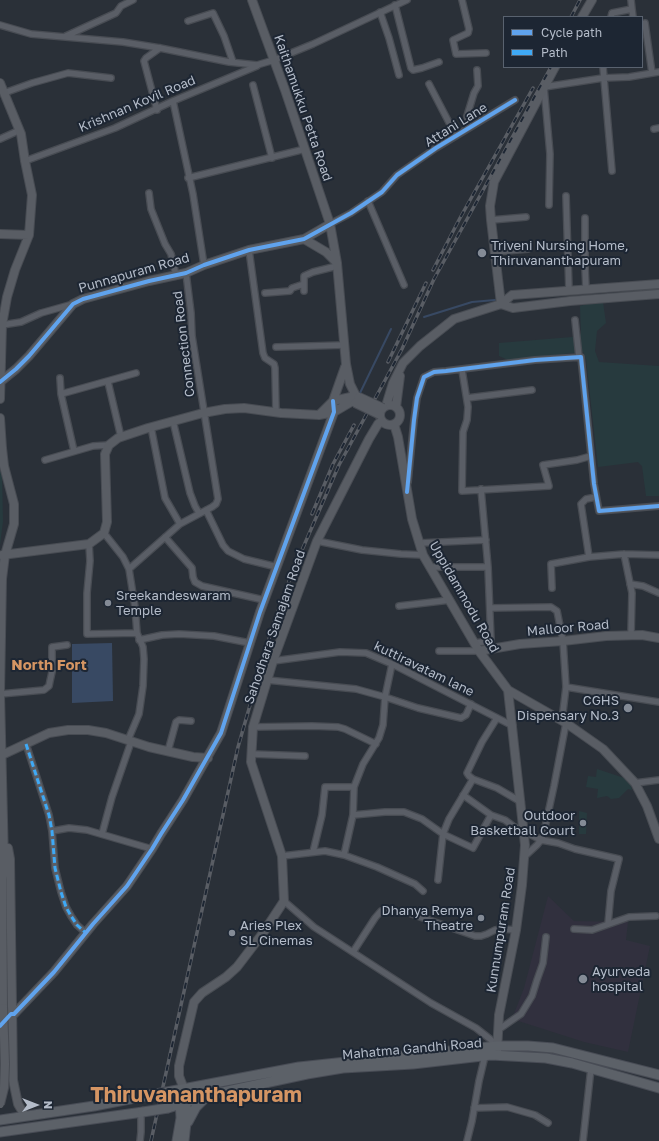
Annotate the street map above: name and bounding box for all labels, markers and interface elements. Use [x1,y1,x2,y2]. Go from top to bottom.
legend [503,16,643,68]
text: Cycle path [541,25,602,40]
street label: Kaithamukku Petta Road [271,33,335,183]
text: Path [541,45,568,60]
street label: Krishnan Kovil Road [76,72,198,136]
street label: Attani Lane [422,100,490,150]
place label: Triveni Nursing Home, Thiruvananthapuram [491,238,629,269]
marker: Triveni Nursing Home, Thiruvananthapuram [476,247,488,259]
street label: Punnapuram Road [77,250,191,296]
street label: Connection Road [170,290,198,398]
street label: Uppidammodu Road [426,539,502,655]
street label: Sahodhara Samajam Road [241,548,309,706]
place label: Sreekandeswaram Temple [116,588,231,619]
marker: Sreekandeswaram Temple [103,598,113,608]
street label: Malloor Road [526,617,610,639]
street label: kuttiravatam lane [371,638,477,700]
district label: North Fort [11,656,87,674]
place label: CGHS Dispensary No.3 [517,693,619,724]
marker: CGHS Dispensary No.3 [622,702,634,714]
place label: Outdoor Basketball Court [470,808,575,839]
marker: Outdoor Basketball Court [578,818,588,828]
street label: Kunnumpuram Road [483,866,519,994]
place label: Dhanya Remya Theatre [382,903,473,934]
marker: Dhanya Remya Theatre [476,913,486,923]
place label: Aries Plex SL Cinemas [240,918,313,949]
marker: Aries Plex SL Cinemas [227,928,237,938]
place label: Ayurveda hospital [592,964,650,995]
marker: Ayurveda hospital [577,973,589,985]
street label: Mahatma Gandhi Road [342,1035,482,1063]
district label: Thiruvananthapuram [90,1082,302,1108]
north arrow [16,1085,56,1125]
text: N [42,1101,55,1109]

